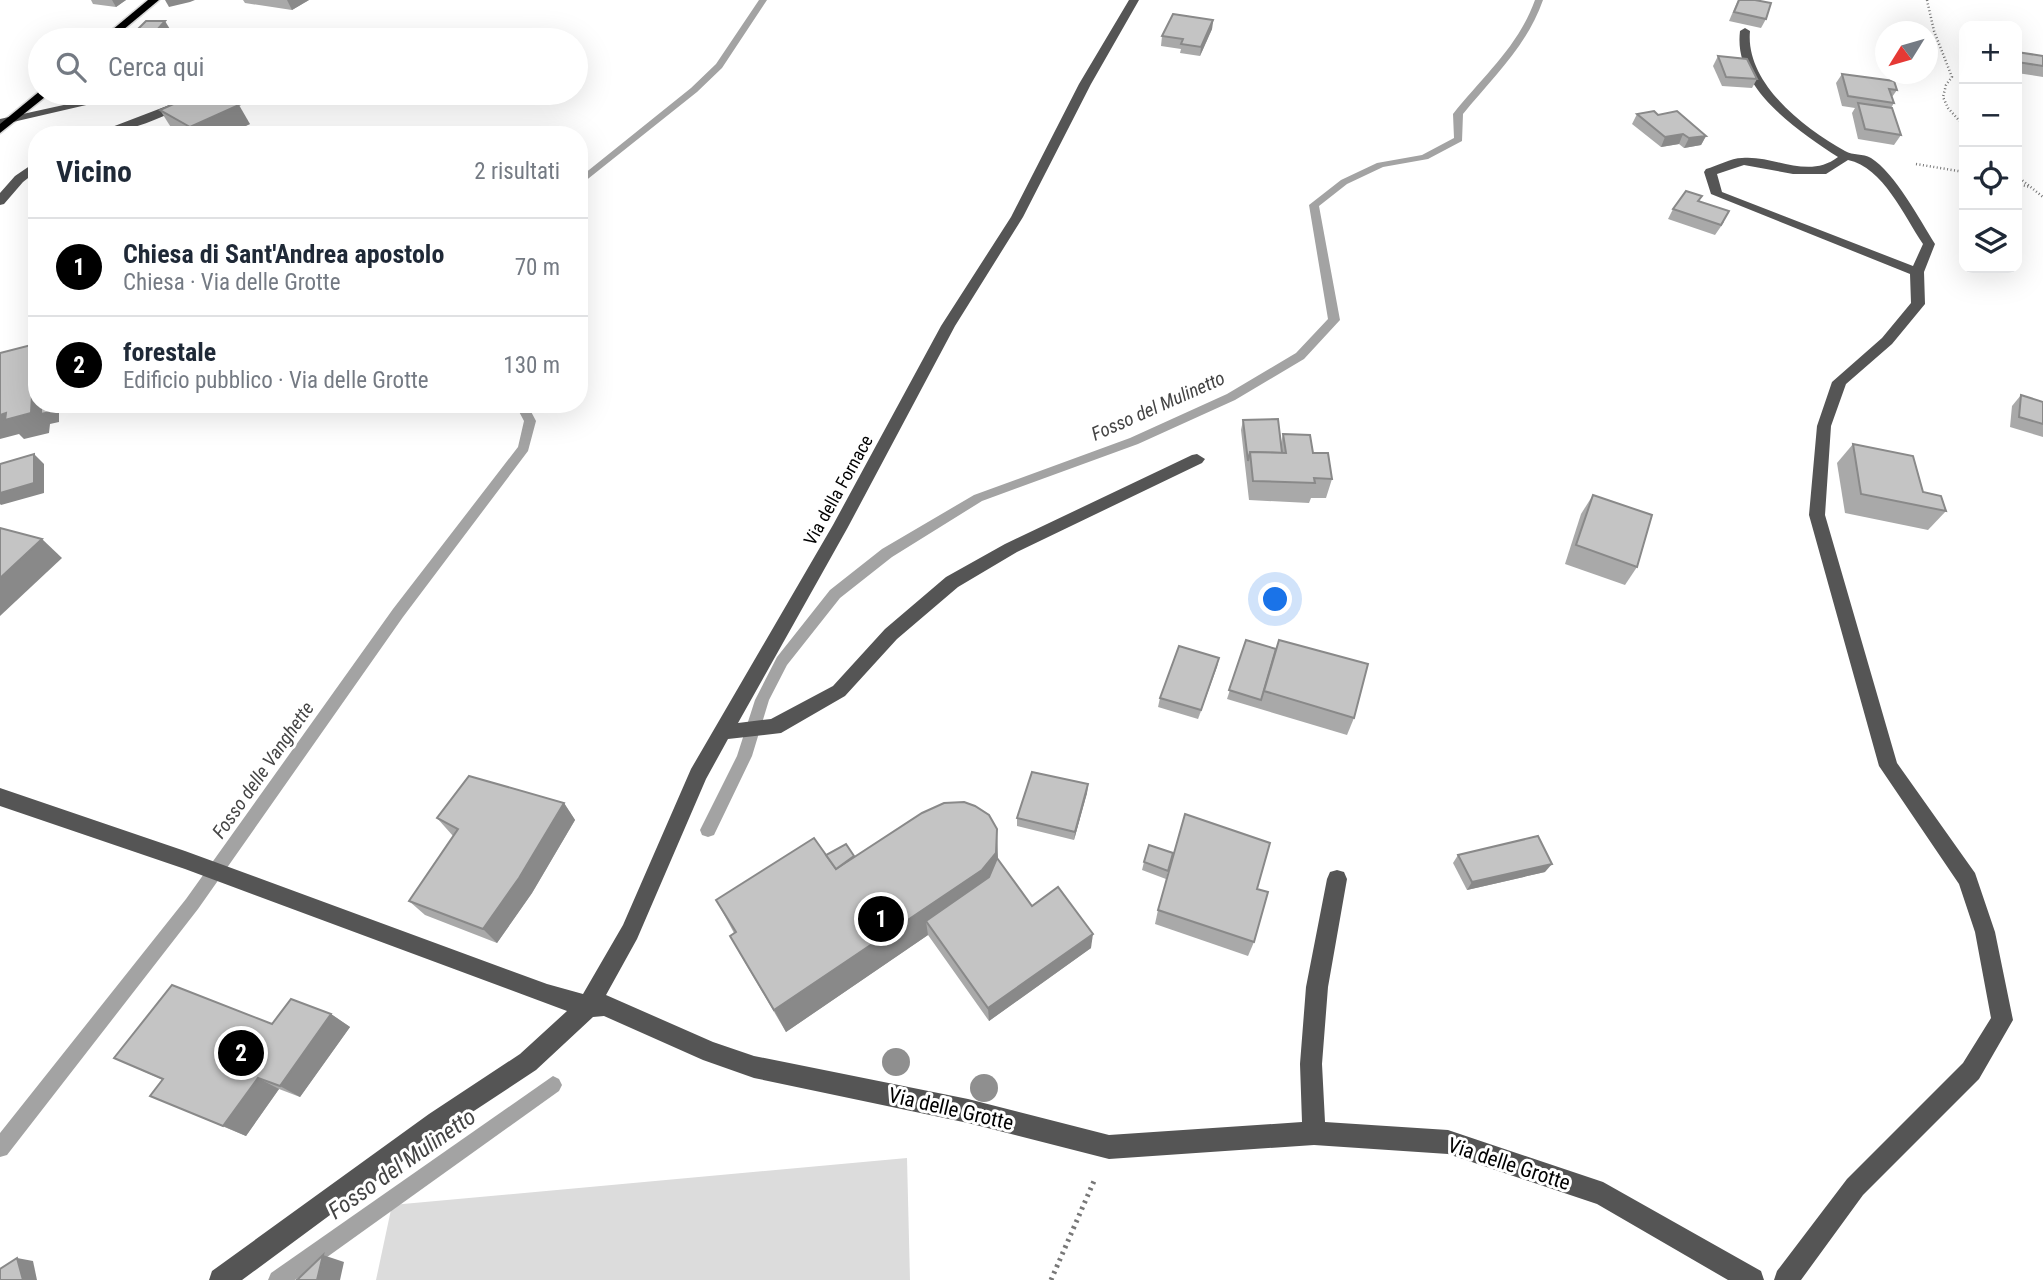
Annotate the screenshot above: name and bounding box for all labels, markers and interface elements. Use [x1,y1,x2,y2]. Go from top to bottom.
north arrow [1875,21,1938,84]
map controls [1959,21,2022,273]
button: + [1959,21,2022,84]
search box [28,28,588,105]
icon: search [52,48,90,86]
text: Cerca qui [108,52,205,82]
button: − [1959,84,2022,147]
button: locate [1959,147,2022,210]
text: Vicino [56,154,132,189]
text: 2 risultati [474,158,560,185]
button: layers [1959,210,2022,273]
text: Chiesa di Sant'Andrea apostolo [123,239,444,269]
text: 1 [73,254,85,281]
text: 70 m [515,254,560,281]
text: Chiesa · Via delle Grotte [123,269,340,296]
text: forestale [123,337,216,367]
text: 2 [73,352,85,379]
text: 130 m [503,352,560,379]
water label: Fosso del Mulinetto [1088,366,1228,446]
text: Edificio pubblico · Via delle Grotte [123,367,429,394]
street label: Via della Fornace [799,431,877,549]
your location [1258,582,1292,616]
water label: Fosso delle Vanghette [207,697,319,843]
pin: 1 [858,893,904,945]
pin: 2 [218,1027,264,1079]
street label: Via delle Grotte [886,1083,1016,1135]
water label: Fosso del Mulinetto [323,1103,481,1225]
street label: Via delle Grotte [1445,1133,1573,1195]

